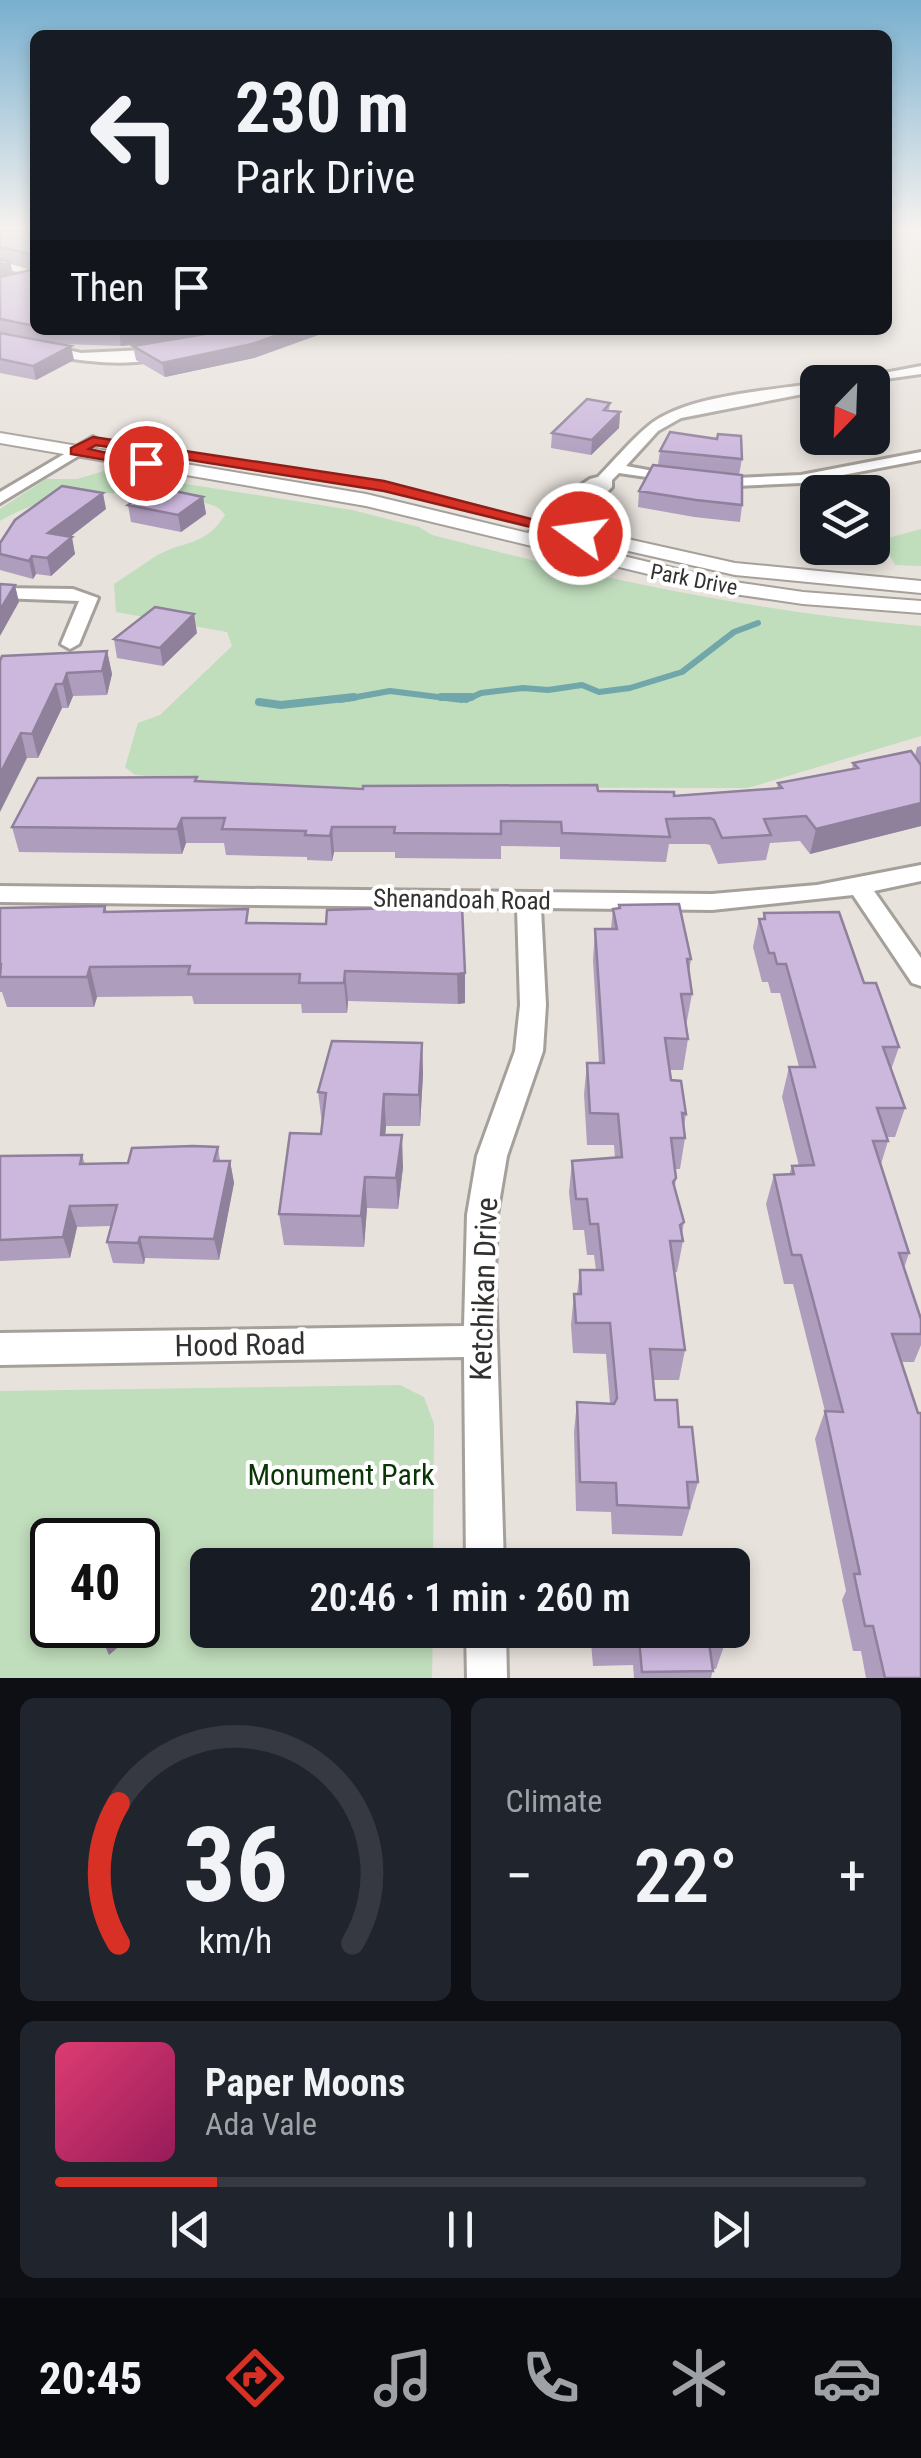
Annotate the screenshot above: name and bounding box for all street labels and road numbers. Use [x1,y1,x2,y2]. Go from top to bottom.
street label: Park Drive [648,559,740,600]
street label: Shenandoah Road [373,883,551,916]
street label: Ketchikan Drive [463,1197,504,1381]
street label: Hood Road [174,1326,306,1363]

